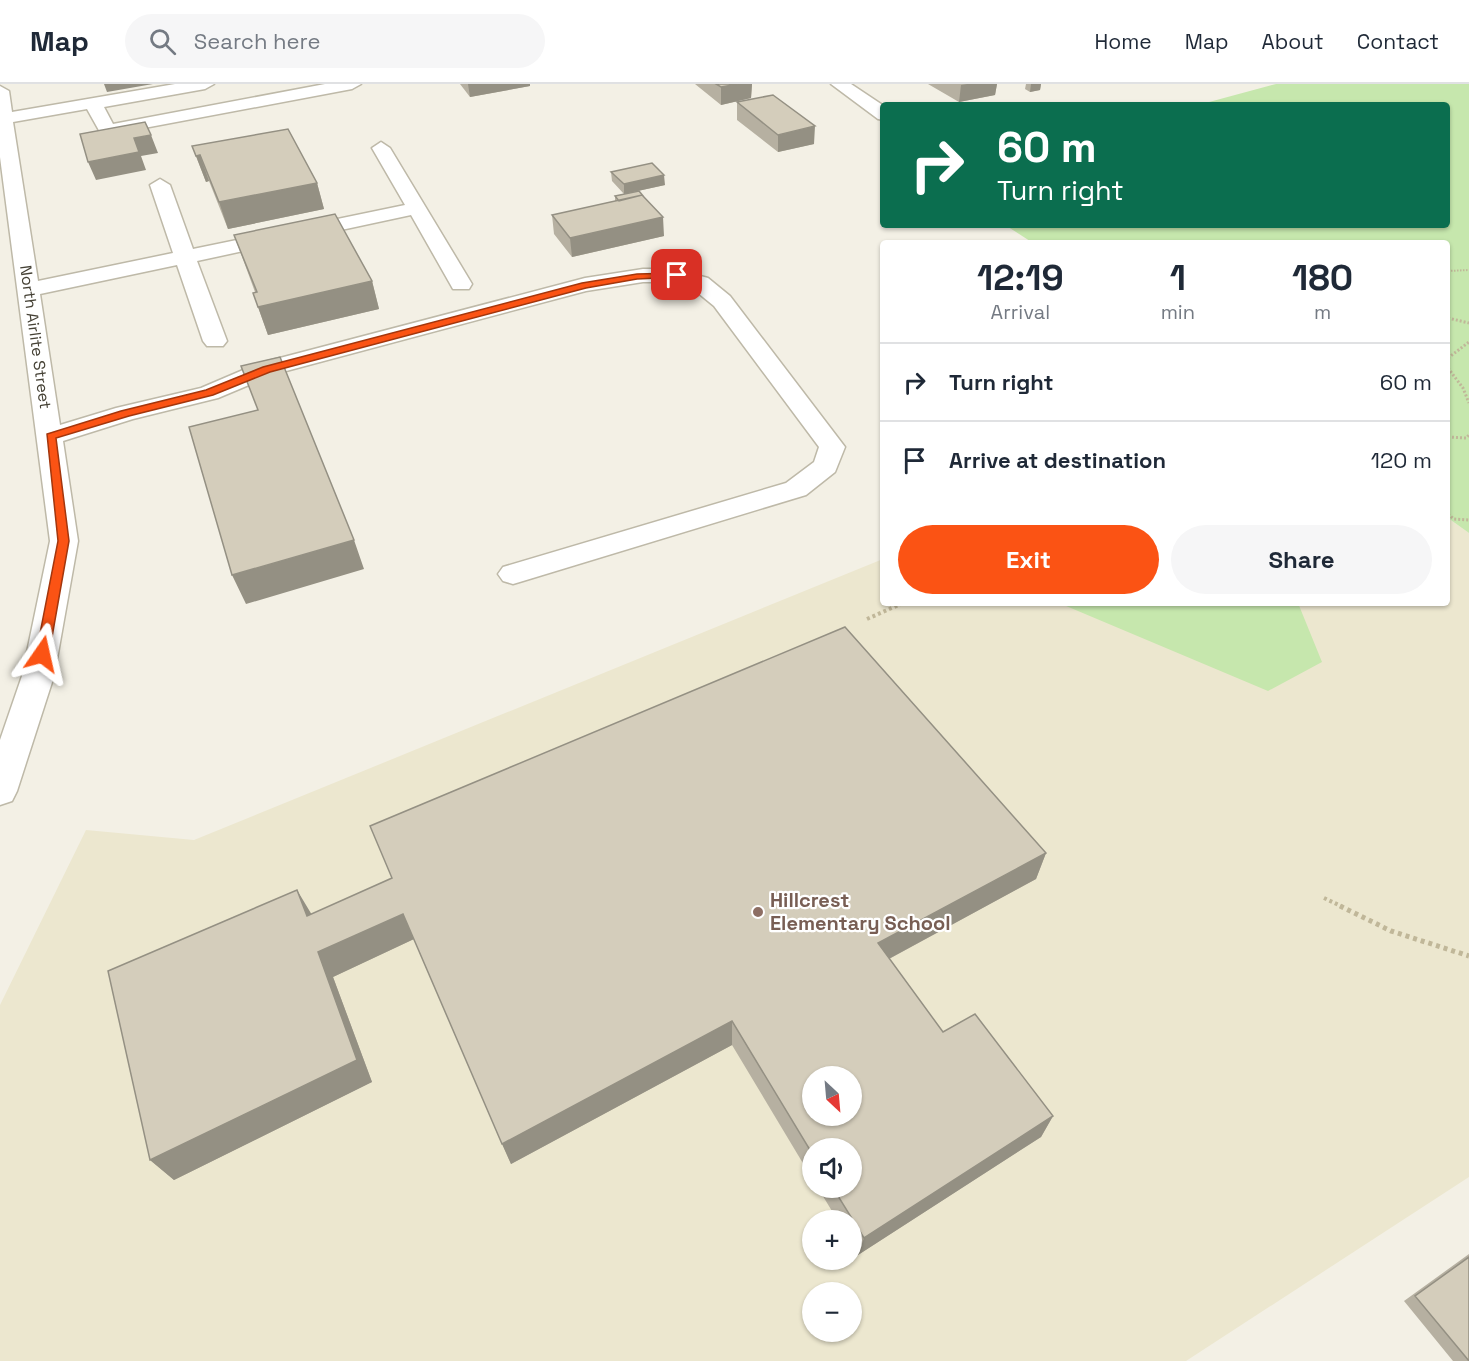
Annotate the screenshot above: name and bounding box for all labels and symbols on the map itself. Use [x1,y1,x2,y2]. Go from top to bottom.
pin [651,249,702,300]
street label: North Airlite Street [15,264,56,410]
position arrow [10,622,74,686]
place label: Hillcrest Elementary School [770,887,951,936]
marker: Hillcrest Elementary School [751,905,765,919]
north arrow [802,1066,862,1126]

